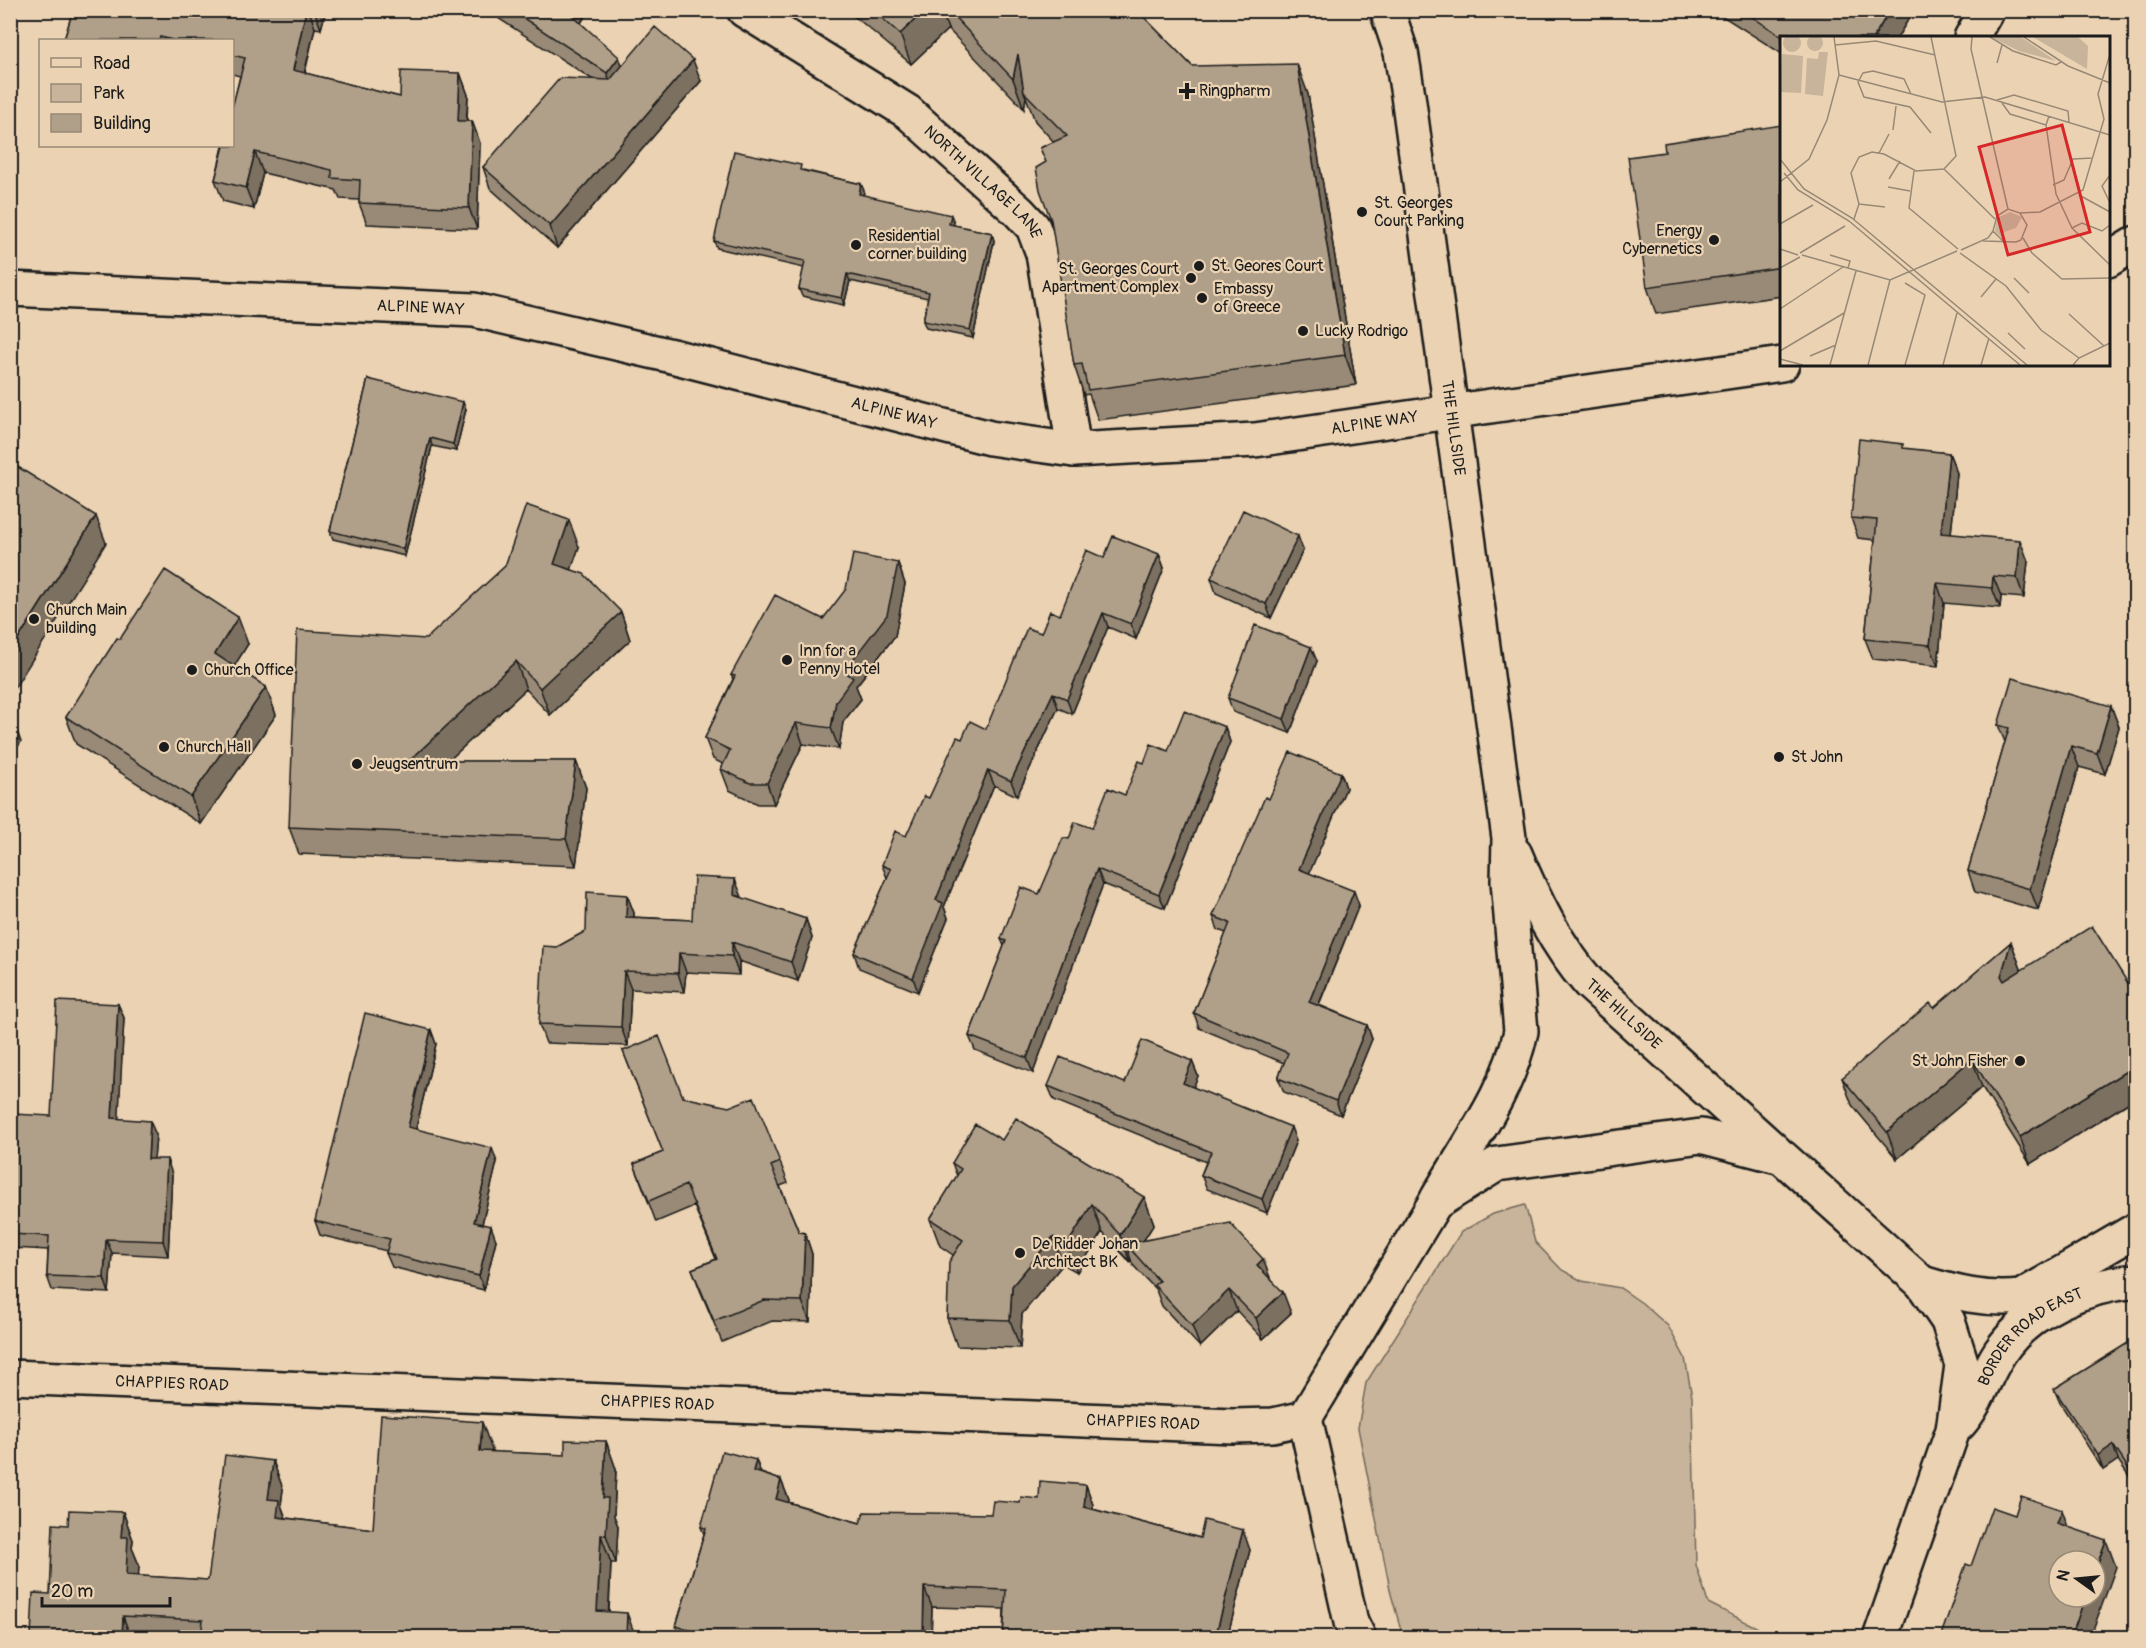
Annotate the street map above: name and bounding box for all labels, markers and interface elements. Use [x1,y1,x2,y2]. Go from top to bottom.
inset map [1780,36,2110,366]
legend [39,39,234,147]
text: Road [93,52,130,75]
place label: Ringpharm [1199,81,1270,101]
text: Park [93,82,125,105]
marker: Ringpharm [1180,84,1194,98]
text: Building [93,112,151,135]
street label: NORTH VILLAGE LANE [920,121,1046,241]
place label: St. Georges Court Parking [1374,193,1464,231]
marker: St. Georges Court Parking [1355,205,1369,219]
place label: Energy Cybernetics [1622,221,1702,259]
place label: Residential corner building [868,226,967,264]
marker: Energy Cybernetics [1707,233,1721,247]
marker: Residential corner building [849,238,863,252]
place label: St. Geores Court [1211,256,1324,276]
place label: St. Georges Court Apartment Complex [1041,259,1180,297]
marker: St. Geores Court [1192,259,1206,273]
marker: St. Georges Court Apartment Complex [1184,271,1198,285]
place label: Embassy of Greece [1214,279,1280,317]
marker: Embassy of Greece [1195,291,1209,305]
street label: ALPINE WAY [376,296,465,320]
place label: Lucky Rodrigo [1315,321,1408,341]
marker: Lucky Rodrigo [1296,324,1310,338]
street label: THE HILLSIDE [1437,379,1470,477]
street label: ALPINE WAY [849,393,939,434]
street label: ALPINE WAY [1330,407,1419,439]
place label: Church Main building [46,600,127,638]
marker: Church Main building [27,612,41,626]
place label: Inn for a Penny Hotel [799,641,880,679]
marker: Inn for a Penny Hotel [780,653,794,667]
place label: Church Office [204,660,294,680]
marker: Church Office [185,663,199,677]
place label: Church Hall [176,737,251,757]
marker: Church Hall [157,740,171,754]
place label: St John [1791,747,1843,767]
marker: St John [1772,750,1786,764]
place label: Jeugsentrum [369,754,458,774]
marker: Jeugsentrum [350,757,364,771]
street label: THE HILLSIDE [1581,975,1666,1054]
place label: St John Fisher [1912,1051,2008,1071]
marker: St John Fisher [2013,1054,2027,1068]
place label: De Ridder Johan Architect BK [1032,1234,1138,1272]
marker: De Ridder Johan Architect BK [1013,1246,1027,1260]
street label: BORDER ROAD EAST [1974,1283,2086,1389]
street label: CHAPPIES ROAD [115,1371,229,1396]
street label: CHAPPIES ROAD [600,1391,715,1415]
street label: CHAPPIES ROAD [1086,1410,1200,1435]
north arrow [2047,1549,2107,1609]
text: N [2052,1567,2075,1583]
scale bar [42,1570,170,1608]
text: 20 m [51,1580,93,1603]

